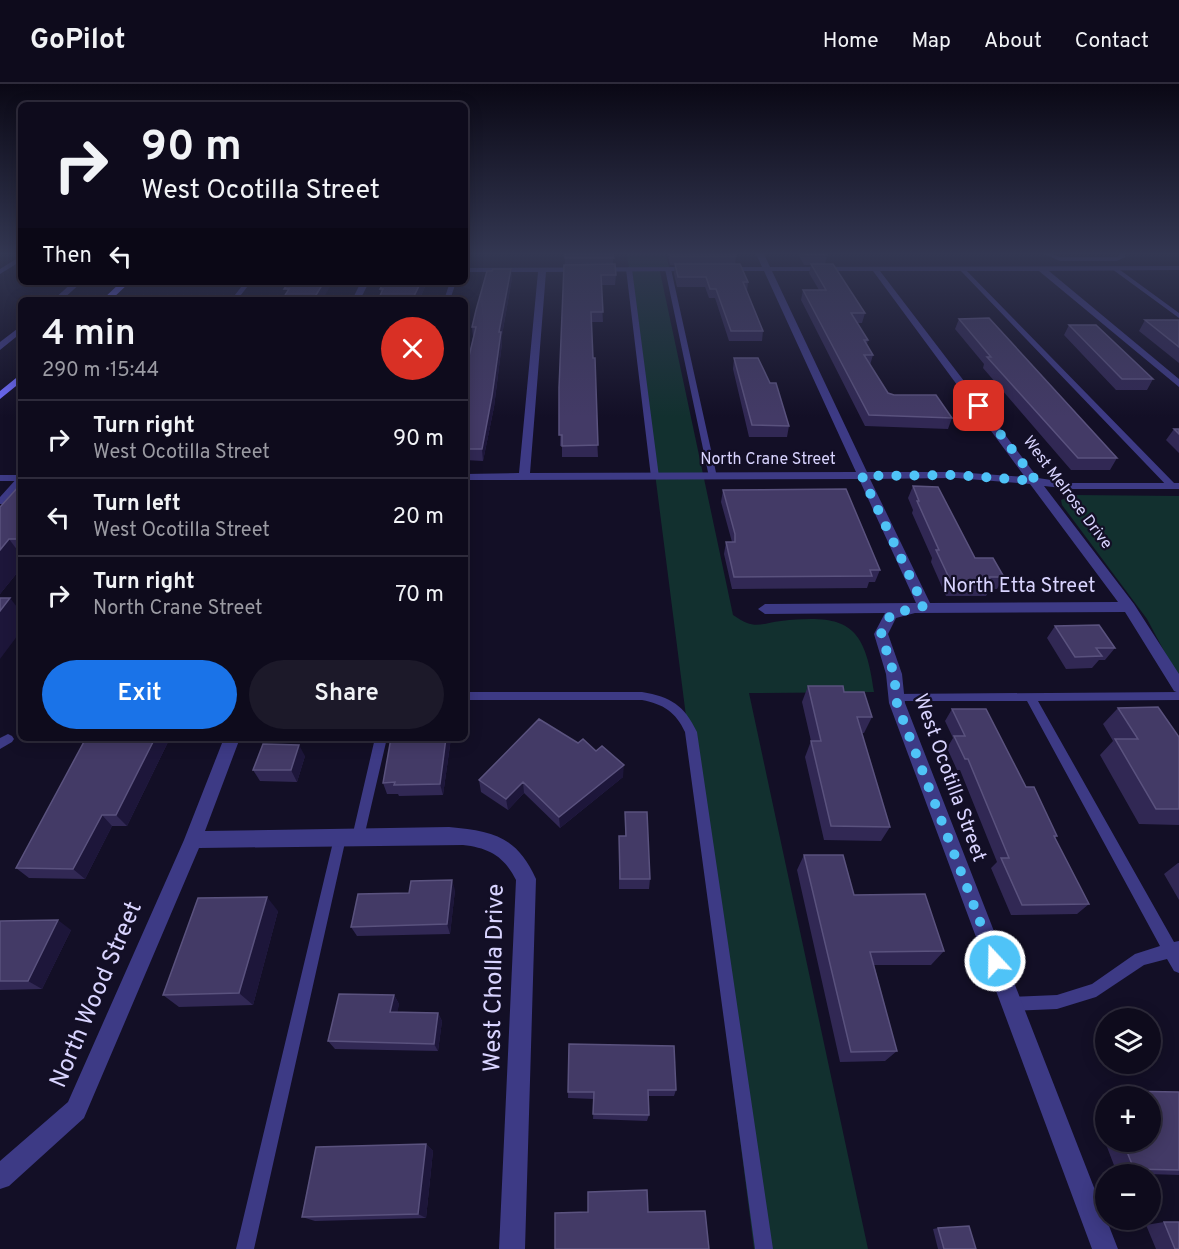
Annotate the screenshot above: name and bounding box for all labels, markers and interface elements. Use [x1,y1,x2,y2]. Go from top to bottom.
text: GoPilot [30,23,125,59]
text: Home [823,28,879,55]
text: Map [912,28,951,55]
text: About [984,28,1042,55]
text: Contact [1075,28,1149,55]
text: 90 m [141,122,242,175]
icon: right [42,126,120,204]
text: West Ocotilla Street [141,174,380,208]
icon: left [104,240,137,273]
text: Then [42,243,92,270]
text: 4 min [42,312,136,358]
button: close [381,317,444,380]
text: 290 m · 15:44 [42,358,159,384]
pin [953,380,1004,431]
icon: arrive [962,389,995,422]
text: Turn right [93,413,195,440]
icon: right [42,423,75,456]
text: 90 m [393,426,444,453]
street label: West Melrose Drive [1018,432,1116,554]
text: West Ocotilla Street [93,440,270,466]
street label: North Crane Street [700,450,836,470]
text: Turn left [93,491,181,518]
icon: left [42,501,75,534]
text: 20 m [393,504,444,531]
text: West Ocotilla Street [93,518,270,544]
text: Turn right [93,569,195,596]
street label: North Etta Street [942,574,1096,600]
icon: right [42,579,75,612]
text: 70 m [395,582,444,609]
text: North Crane Street [93,596,263,622]
button: Exit [42,660,237,729]
button: Share [249,660,444,729]
street label: West Ocotilla Street [907,690,991,866]
street label: West Cholla Drive [478,883,512,1073]
street label: North Wood Street [44,897,150,1093]
position arrow [963,929,1027,993]
map controls [1095,1008,1161,1230]
button: layers [1095,1008,1161,1074]
button: + [1095,1086,1161,1152]
button: − [1095,1164,1161,1230]

